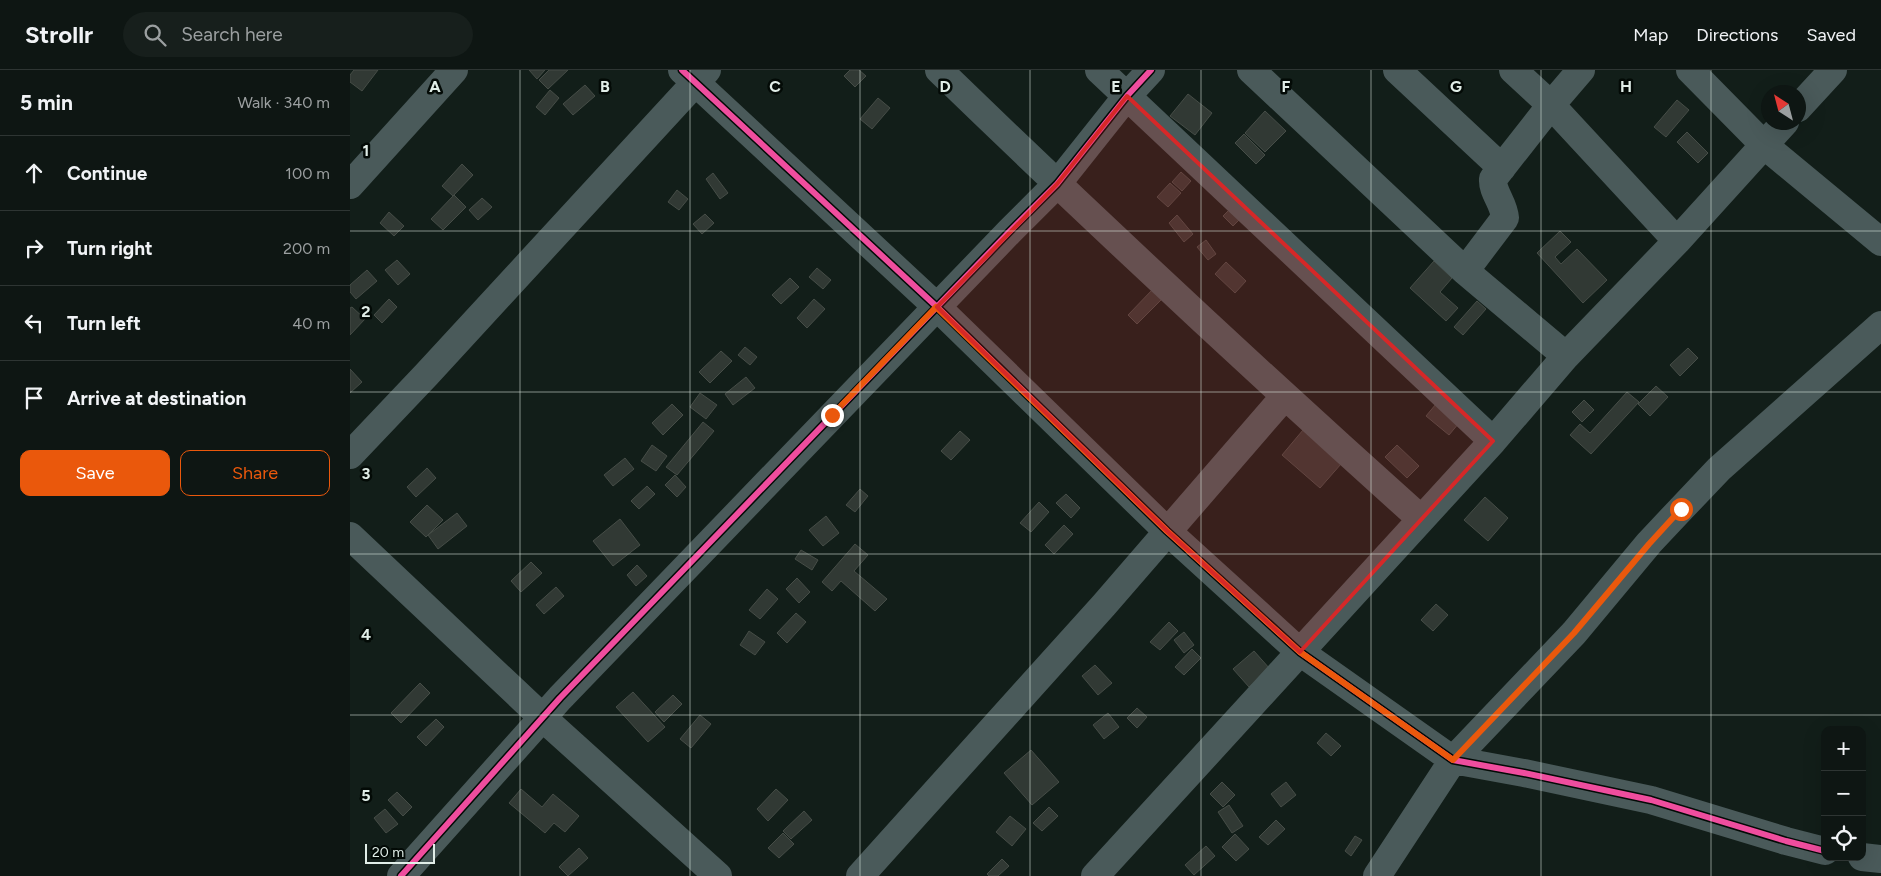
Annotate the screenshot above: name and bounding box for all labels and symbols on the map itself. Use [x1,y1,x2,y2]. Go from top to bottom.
text: A [429,77,441,96]
text: B [600,77,610,96]
text: C [769,77,781,96]
text: D [939,77,951,96]
text: E [1111,77,1121,96]
text: F [1282,77,1291,96]
text: G [1450,77,1462,96]
text: H [1620,77,1632,96]
north arrow [1761,85,1806,130]
text: 1 [363,141,369,160]
text: 2 [361,302,371,321]
route end [821,404,844,427]
text: 3 [362,464,371,483]
route start [1670,498,1693,521]
text: 4 [361,625,371,644]
text: 5 [361,786,371,805]
scale bar [365,841,435,864]

